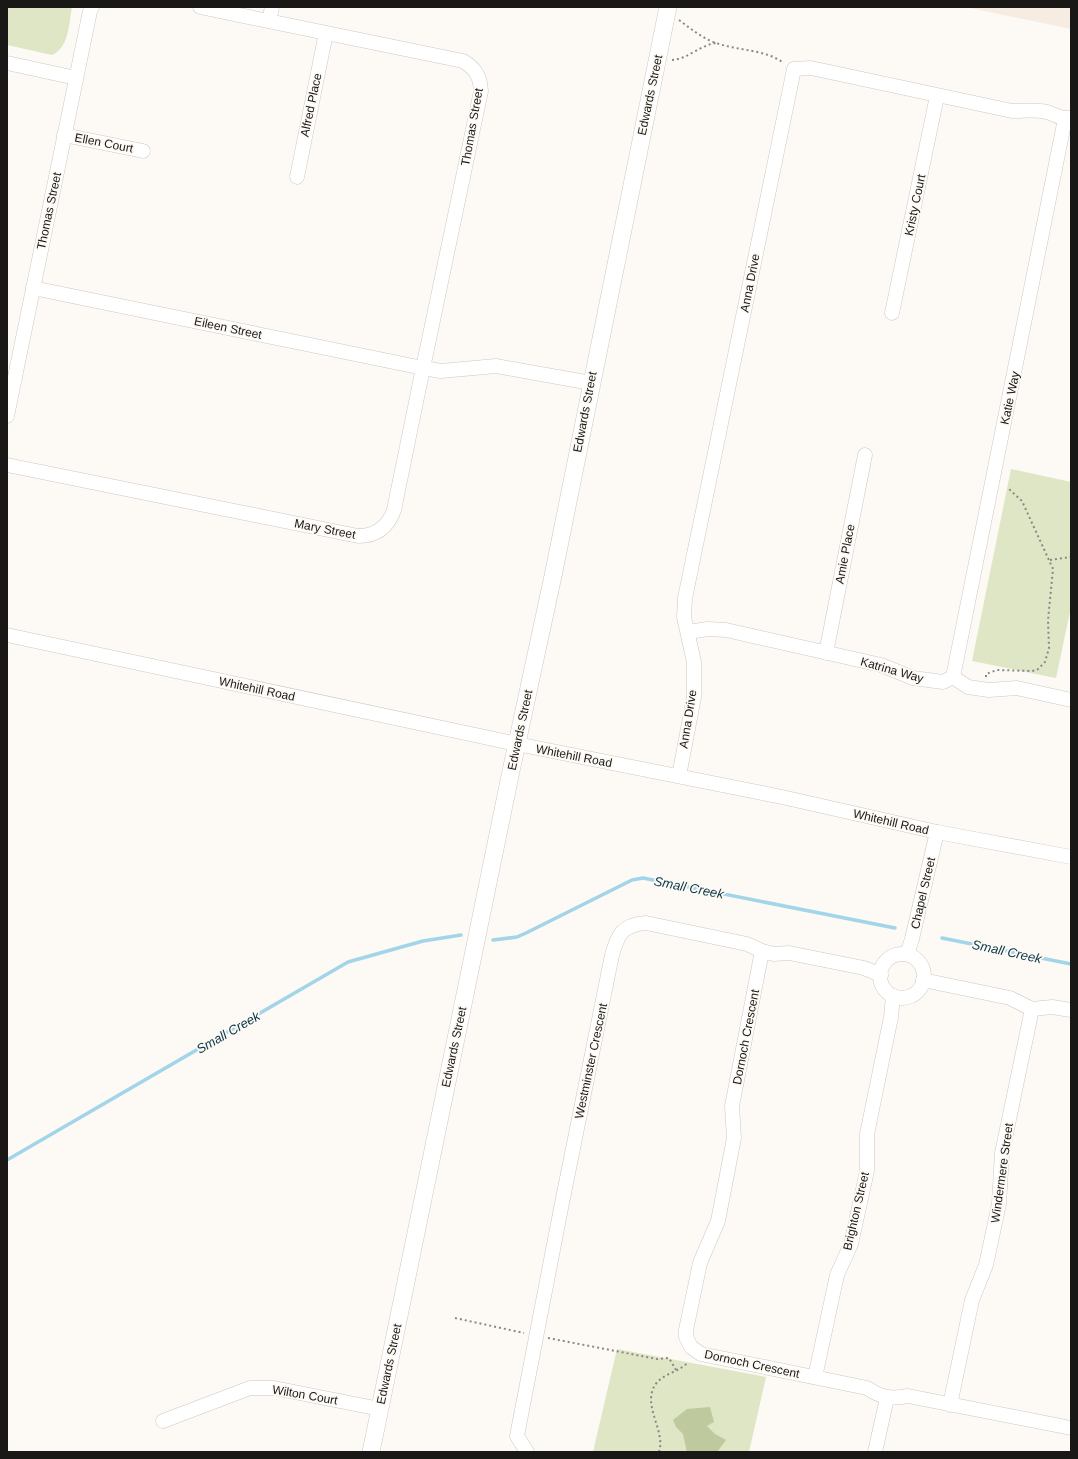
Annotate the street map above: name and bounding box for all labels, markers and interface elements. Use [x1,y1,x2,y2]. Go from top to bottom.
street label: Edwards Street [635,53,666,137]
street label: Alfred Place [297,72,325,138]
street label: Thomas Street [458,86,486,167]
street label: Ellen Court [74,130,135,156]
street label: Thomas Street [34,170,64,251]
street label: Kristy Court [902,172,929,237]
street label: Anna Drive [737,252,763,313]
street label: Eileen Street [193,314,264,342]
street label: Edwards Street [570,370,600,454]
street label: Katie Way [998,370,1022,426]
street label: Mary Street [293,516,357,542]
street label: Amie Place [832,523,858,585]
street label: Katrina Way [859,654,925,686]
street label: Whitehill Road [218,674,296,704]
street label: Edwards Street [505,688,536,772]
street label: Anna Drive [676,688,700,749]
street label: Whitehill Road [535,742,613,770]
street label: Whitehill Road [852,806,930,838]
street label: Chapel Street [908,855,938,930]
water label: Small Creek [653,873,727,902]
water label: Small Creek [971,937,1045,966]
street label: Dornoch Crescent [730,988,762,1086]
street label: Westminster Crescent [572,1001,610,1120]
street label: Edwards Street [439,1005,470,1089]
water label: Small Creek [194,1007,264,1057]
street label: Windermere Street [988,1122,1016,1224]
street label: Brighton Street [840,1170,872,1252]
street label: Edwards Street [374,1322,405,1406]
street label: Dornoch Crescent [703,1347,801,1381]
street label: Wilton Court [271,1382,339,1408]

